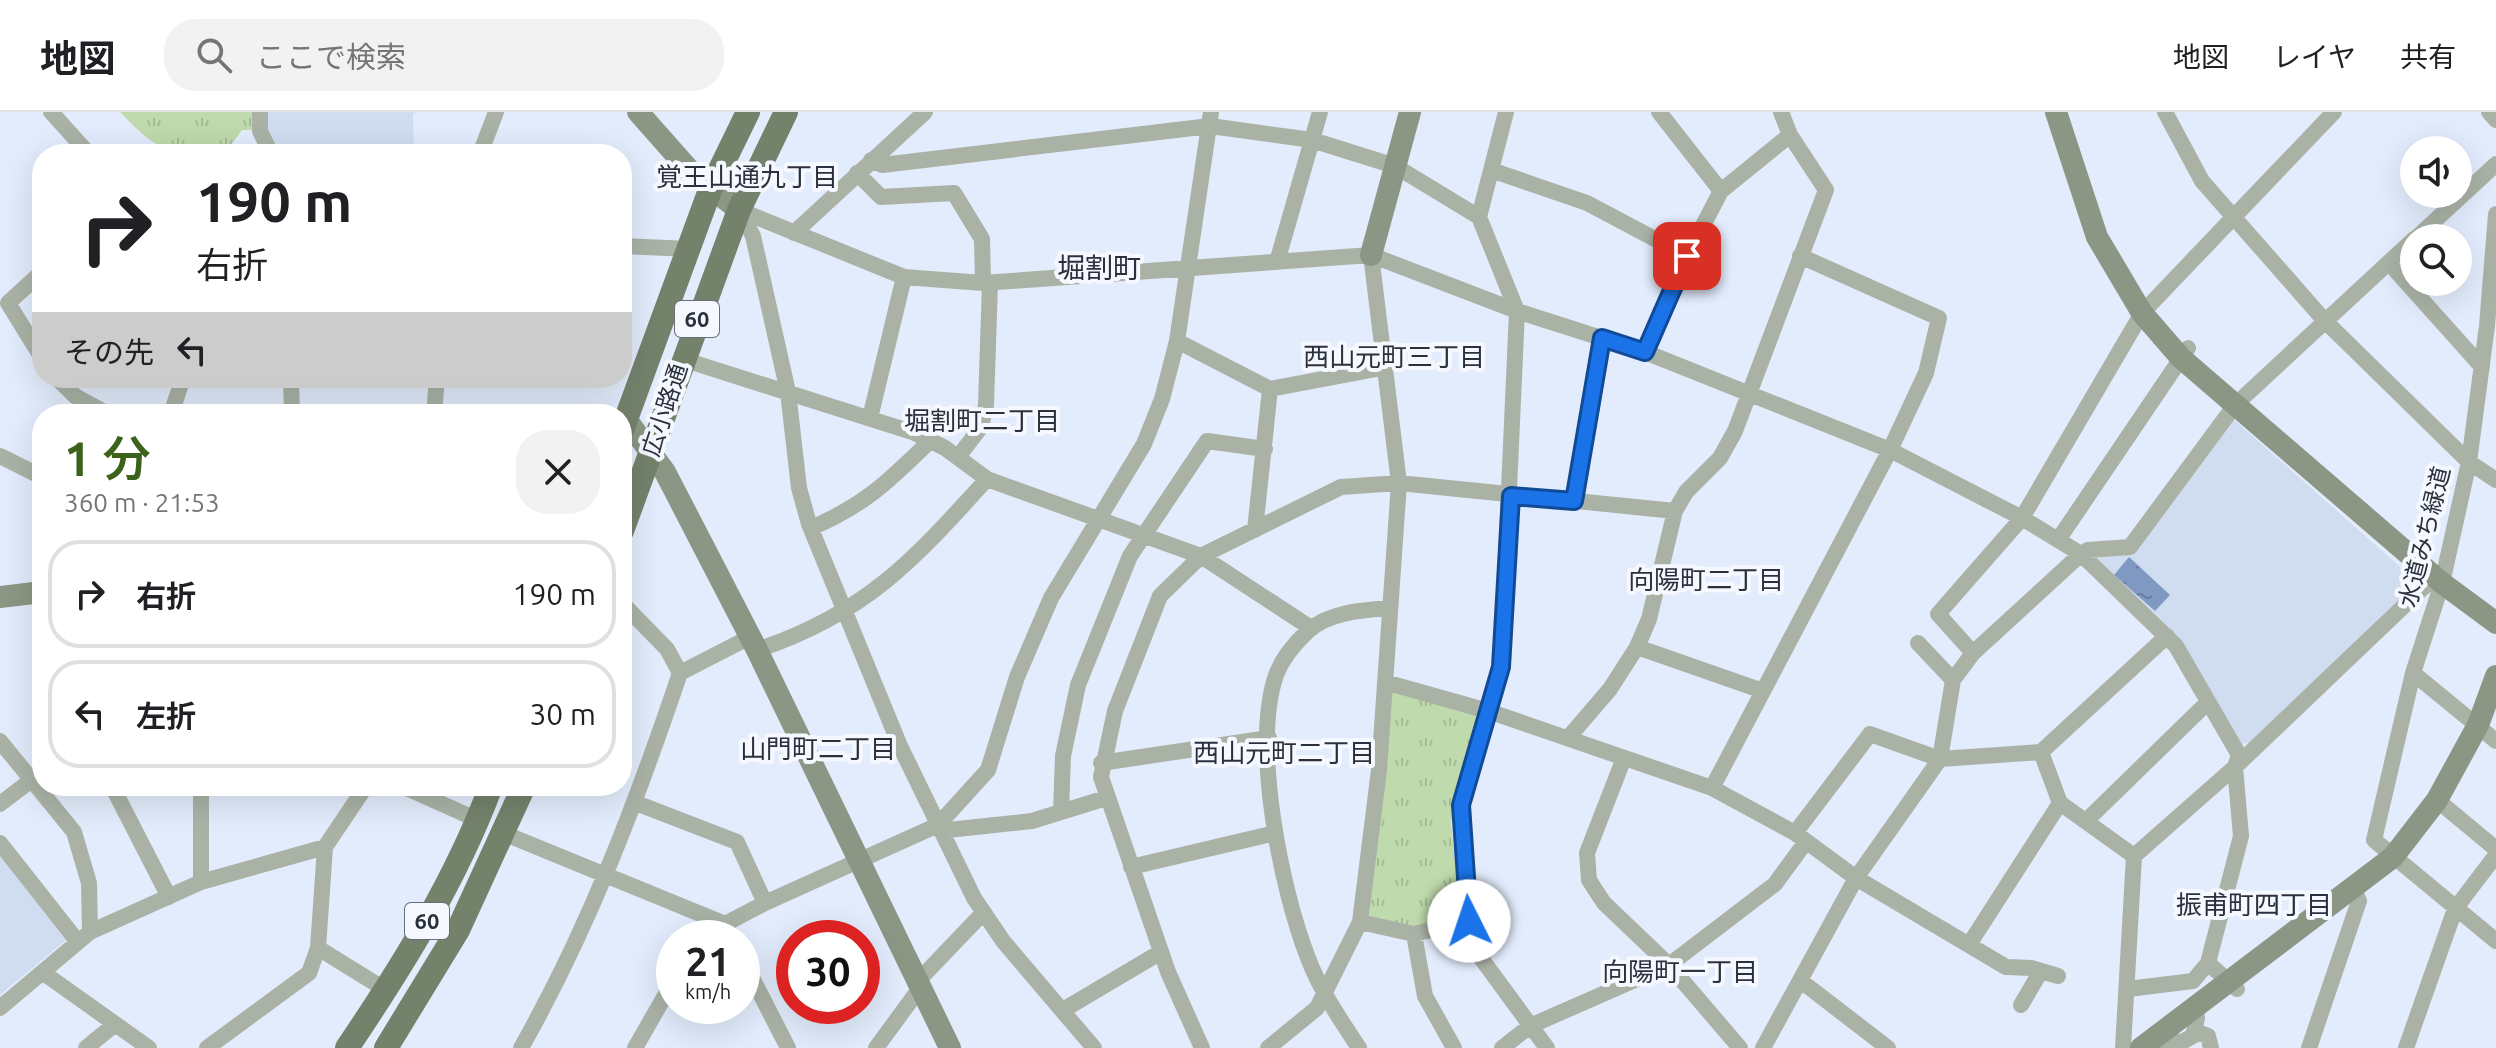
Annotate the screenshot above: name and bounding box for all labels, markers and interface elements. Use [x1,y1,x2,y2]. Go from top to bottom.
search box [164,19,724,91]
icon: search [192,33,236,77]
text: 地図 [40,37,116,79]
text: ここで検索 [256,40,406,74]
text: 地図 [2173,41,2229,72]
text: レイヤ [2273,41,2356,72]
text: 共有 [2400,41,2456,72]
map controls [2400,136,2472,296]
button: sound [2400,136,2472,208]
district label: 覚王山通九丁目 [656,162,838,191]
text: 190 m [196,170,352,233]
icon: right [64,176,168,280]
pin [1653,222,1721,290]
button: search [2400,224,2472,296]
icon: arrive [1665,234,1709,278]
text: 右折 [196,244,268,285]
district label: 堀割町 [1057,252,1141,283]
road number: 60 [675,301,719,337]
icon: left [170,328,214,372]
text: その先 [64,335,154,369]
district label: 西山元町三丁目 [1303,342,1485,371]
street label: 広小路通 [637,360,692,460]
district label: 堀割町二丁目 [904,406,1060,435]
button: close [516,430,600,514]
text: 1 分 [64,431,150,485]
street label: 水道みち緑道 [2394,464,2455,610]
text: 360 m · 21:53 [64,488,220,517]
district label: 向陽町二丁目 [1628,565,1784,594]
icon: right [68,572,112,616]
text: 190 m [512,577,596,611]
text: 右折 [136,579,196,613]
icon: left [68,692,112,736]
text: 30 m [529,697,596,731]
text: 左折 [136,699,196,733]
district label: 山門町二丁目 [740,734,896,763]
district label: 西山元町二丁目 [1193,738,1375,767]
position arrow [1427,879,1511,963]
district label: 振甫町四丁目 [2176,890,2332,919]
road number: 60 [405,903,449,939]
speed limit sign: 30 [776,920,880,1024]
text: 21 [685,939,731,984]
district label: 向陽町一丁目 [1602,957,1758,986]
text: km/h [685,980,731,1003]

